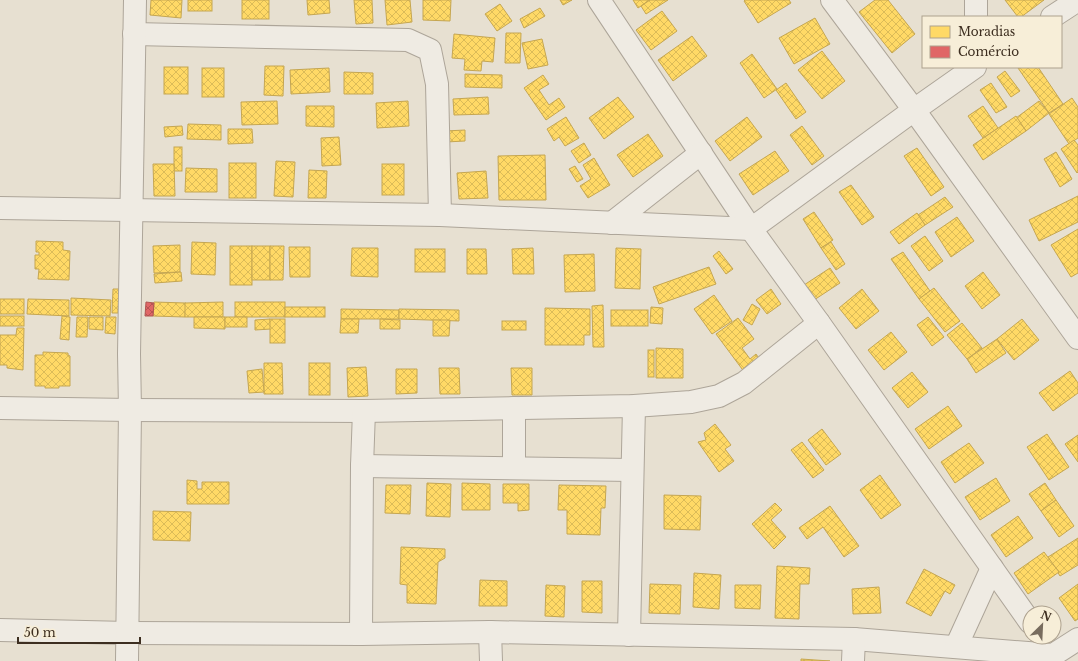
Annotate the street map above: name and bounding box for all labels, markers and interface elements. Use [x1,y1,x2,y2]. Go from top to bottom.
legend [922,16,1062,68]
text: Moradias [958,24,1015,39]
text: Comércio [958,44,1019,59]
north arrow [1022,605,1062,645]
text: N [1038,607,1054,625]
scale bar [18,619,140,645]
text: 50 m [24,625,56,640]

